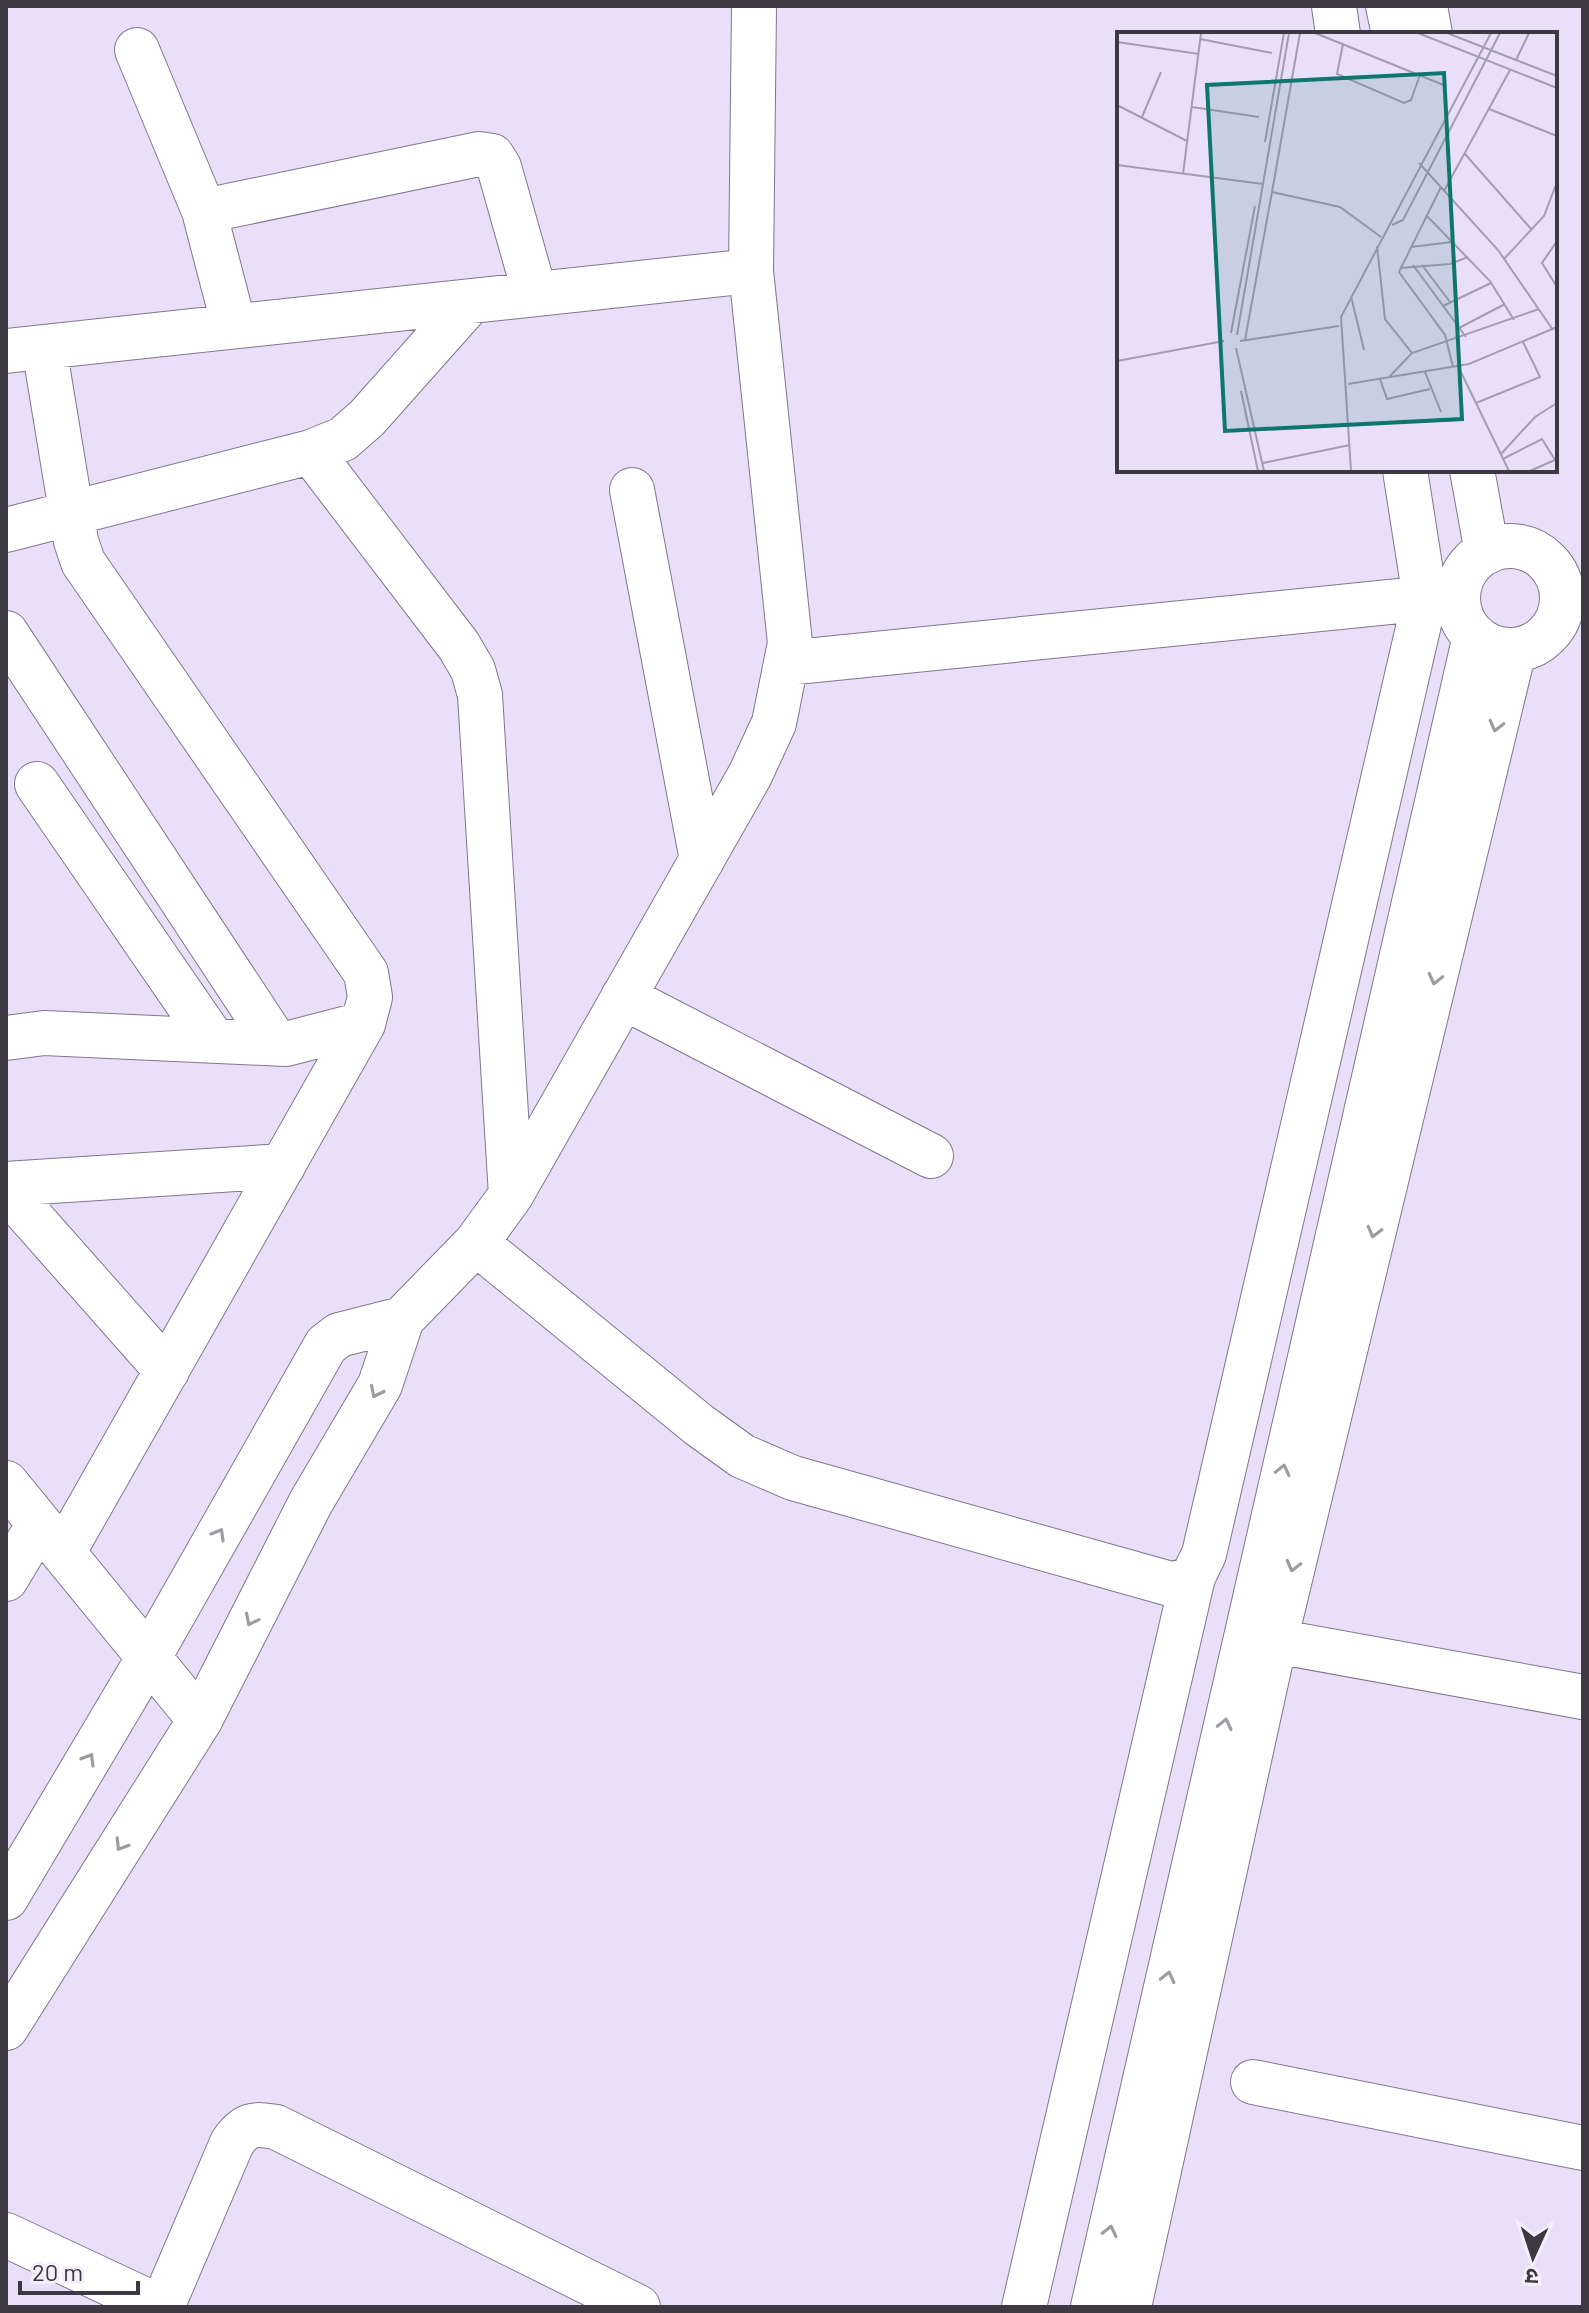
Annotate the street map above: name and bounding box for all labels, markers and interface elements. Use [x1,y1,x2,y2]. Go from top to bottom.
inset map [1117,32,1557,472]
one-way arrow [1488,719,1505,733]
one-way arrow [1427,972,1444,985]
one-way arrow [1366,1224,1383,1238]
one-way arrow [370,1384,386,1399]
one-way arrow [1274,1464,1291,1478]
one-way arrow [209,1528,225,1543]
one-way arrow [1286,1559,1303,1573]
one-way arrow [245,1612,260,1627]
one-way arrow [1216,1717,1233,1731]
one-way arrow [79,1753,94,1768]
one-way arrow [116,1836,131,1851]
one-way arrow [1159,1971,1176,1985]
north arrow [1493,2217,1573,2297]
one-way arrow [1101,2225,1118,2238]
scale bar [20,2245,138,2295]
text: 20 m [32,2257,83,2286]
text: उ [1524,2265,1539,2291]

